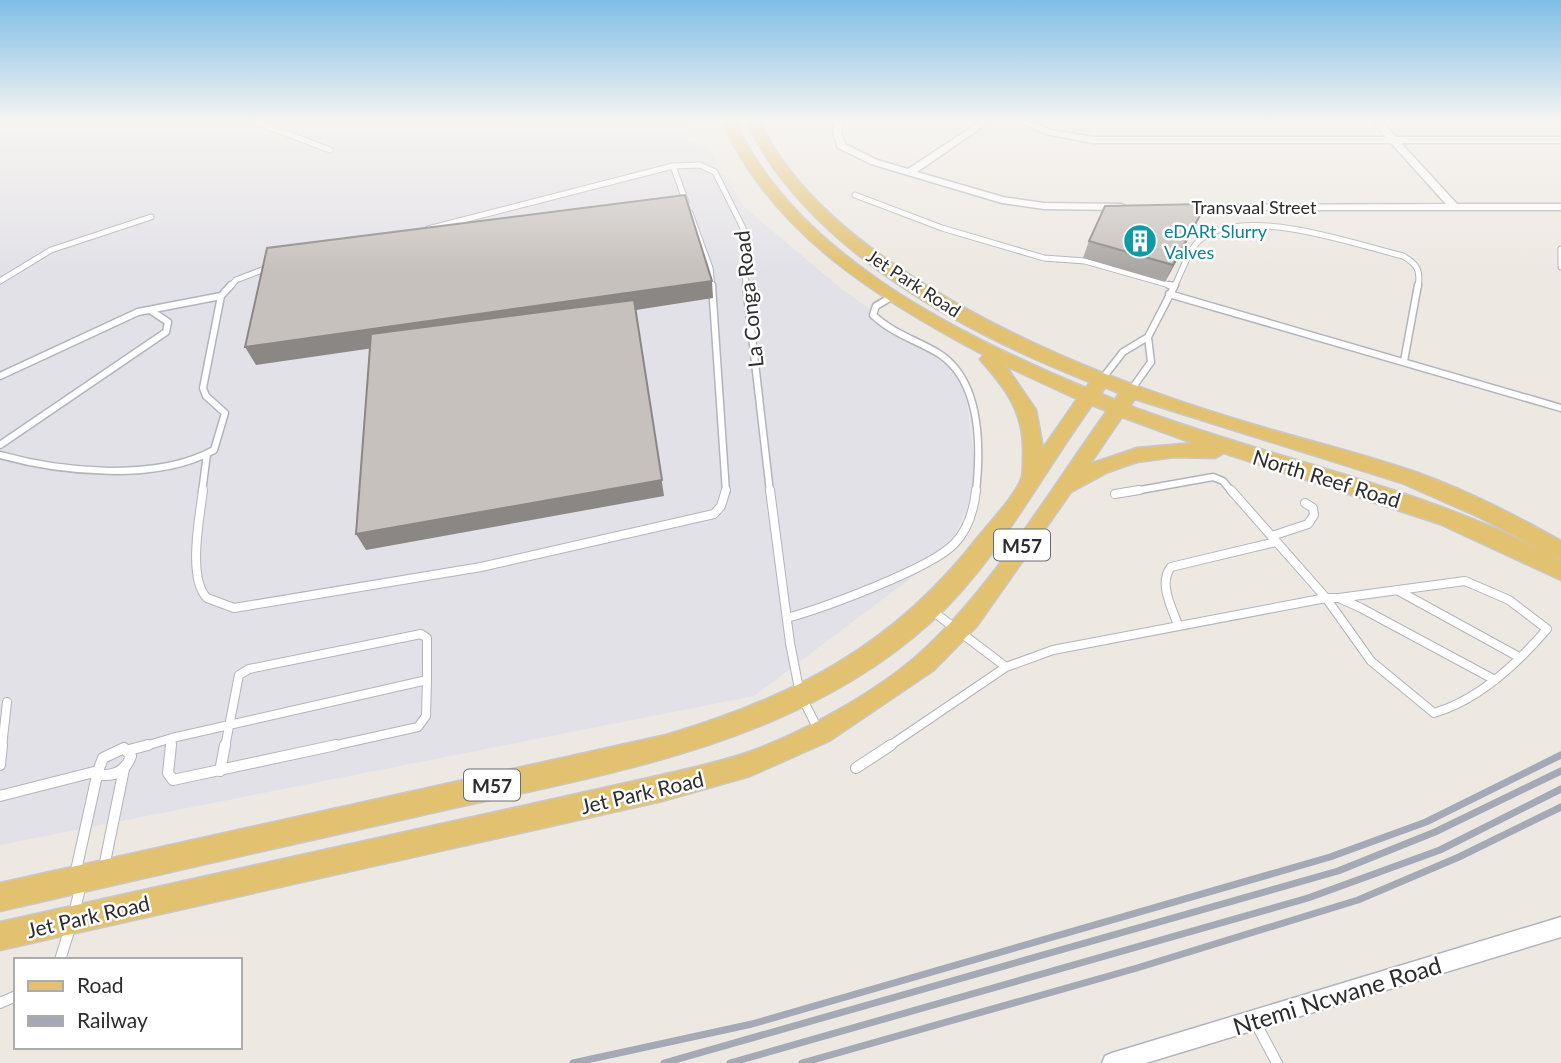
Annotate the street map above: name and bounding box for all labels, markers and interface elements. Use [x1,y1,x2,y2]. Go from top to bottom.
street label: Transvaal Street [1192,196,1317,218]
place label: eDARt Slurry Valves [1164,220,1268,263]
building icon: eDARt Slurry Valves [1121,222,1159,260]
street label: La Conga Road [728,229,768,369]
street label: Jet Park Road [863,245,965,321]
street label: North Reef Road [1250,444,1404,512]
road number: M57 [994,530,1050,560]
street label: Jet Park Road [578,766,706,818]
road number: M57 [464,770,520,800]
street label: Jet Park Road [24,890,152,942]
street label: Ntemi Ncwane Road [1229,950,1445,1040]
legend [14,958,242,1049]
text: Road [77,972,124,997]
text: Railway [77,1007,148,1032]

